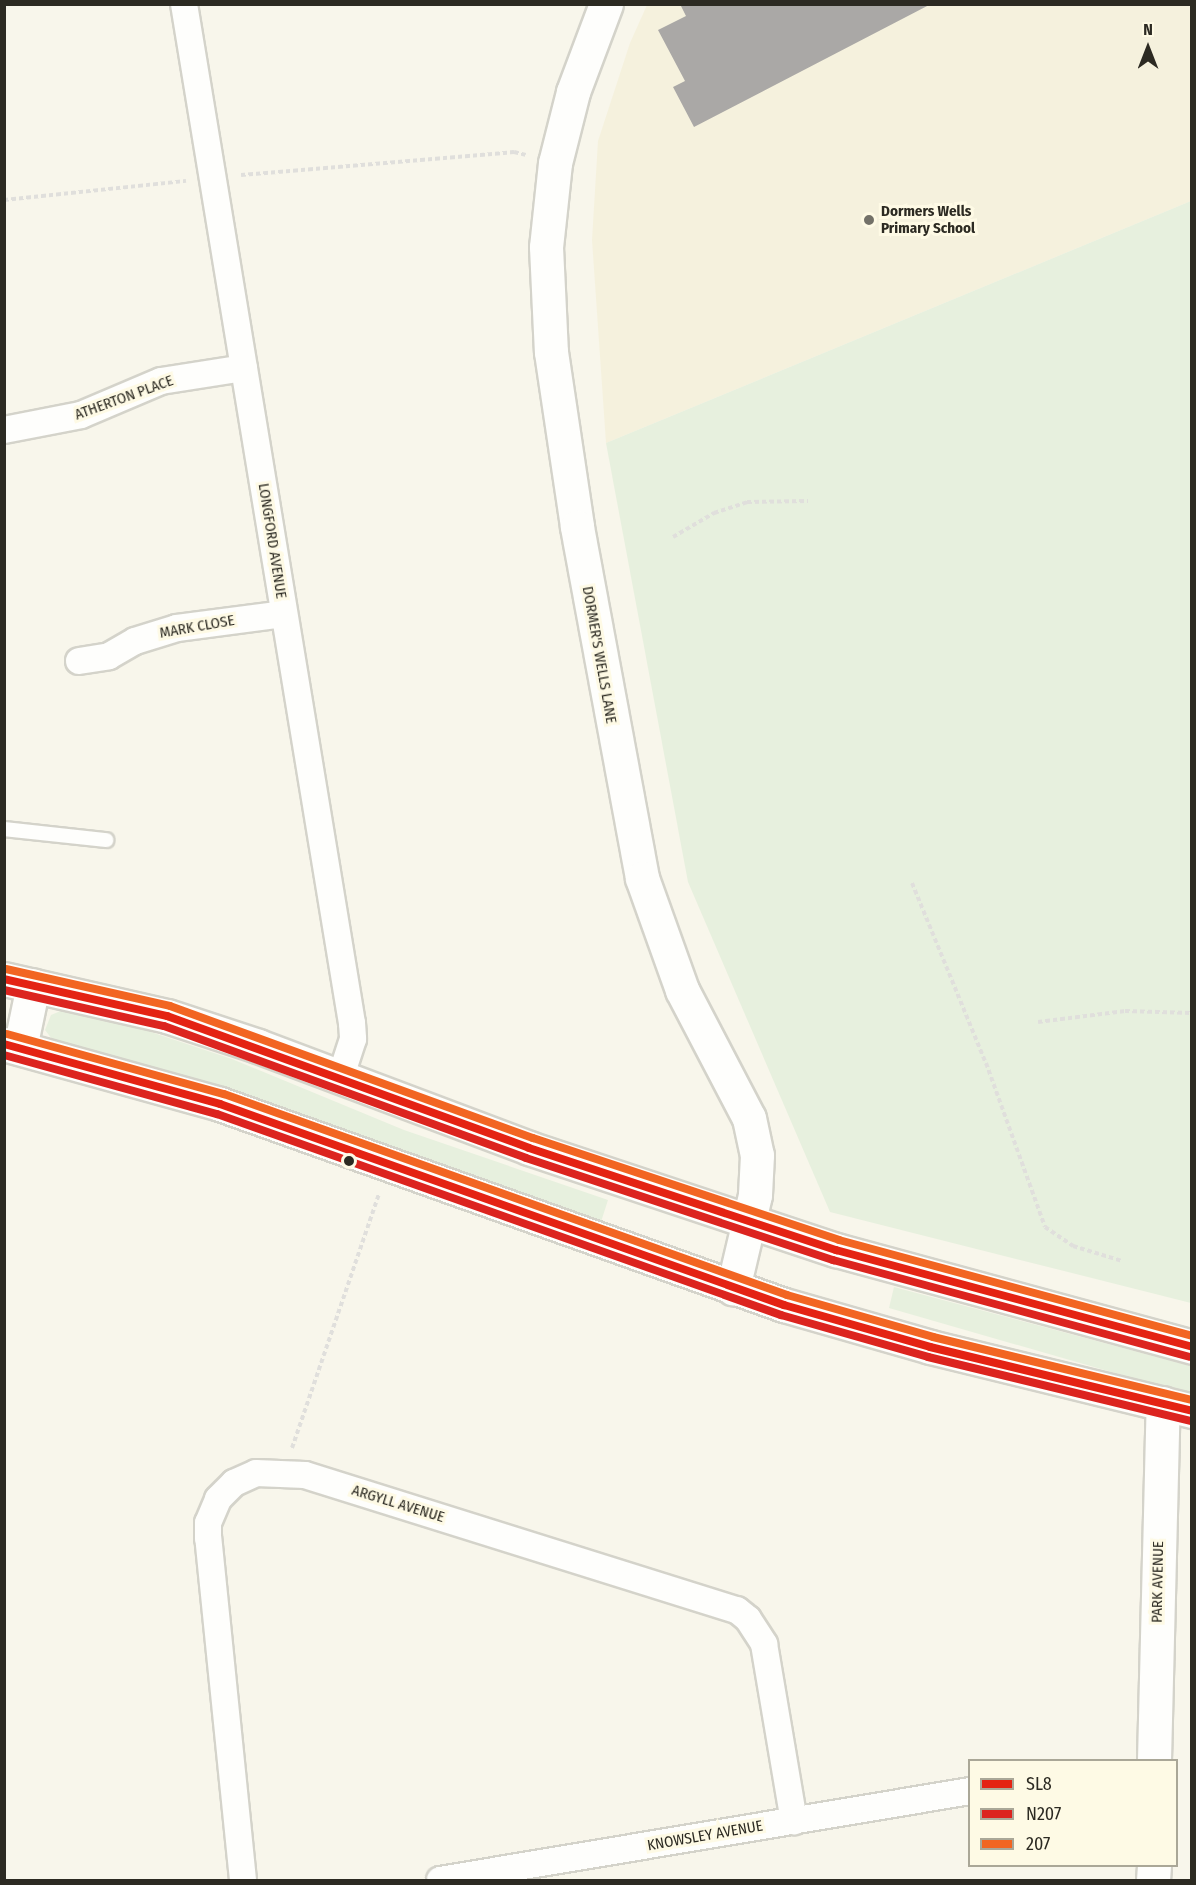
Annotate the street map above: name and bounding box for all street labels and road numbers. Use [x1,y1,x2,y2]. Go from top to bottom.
street label: ATHERTON PLACE [72,372,176,424]
street label: LONGFORD AVENUE [254,482,290,600]
street label: DORMER'S WELLS LANE [578,585,620,725]
street label: MARK CLOSE [158,612,236,642]
street label: ARGYLL AVENUE [350,1481,446,1527]
street label: PARK AVENUE [1148,1541,1168,1623]
street label: KNOWSLEY AVENUE [646,1817,764,1855]

